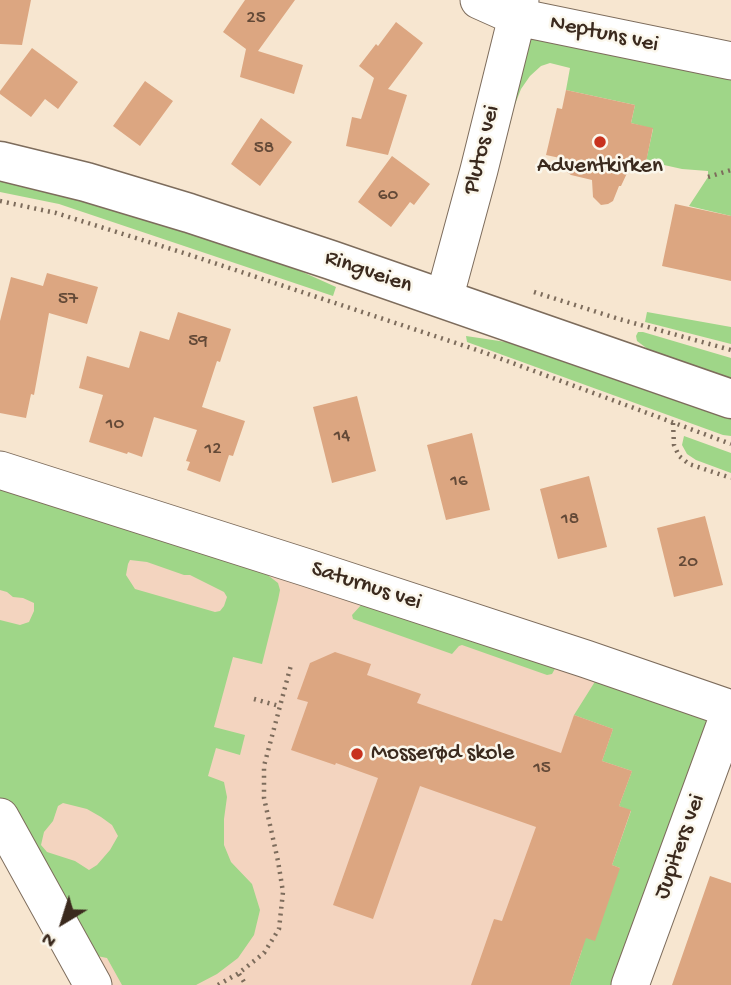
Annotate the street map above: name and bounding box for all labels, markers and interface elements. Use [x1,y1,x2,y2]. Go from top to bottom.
house number: 25 [246,8,266,30]
street label: Neptuns vei [547,10,661,60]
street label: Plutos vei [459,103,507,197]
marker: Adventkirken [592,134,608,150]
house number: 58 [254,138,274,160]
place label: Adventkirken [537,153,663,181]
house number: 60 [378,185,398,207]
street label: Ringveien [321,245,415,301]
house number: 57 [58,289,78,311]
house number: 59 [188,331,208,353]
house number: 10 [106,414,124,436]
house number: 14 [334,426,350,448]
house number: 12 [205,439,221,461]
house number: 16 [450,471,468,493]
house number: 18 [561,509,579,531]
house number: 20 [678,552,698,574]
street label: Saturnus vei [307,556,425,618]
place label: Mosserød skole [371,740,514,768]
marker: Mosserød skole [349,746,365,762]
house number: 15 [533,758,551,780]
street label: Jupiters vei [649,791,713,903]
north arrow [28,887,98,957]
text: N [38,926,62,952]

